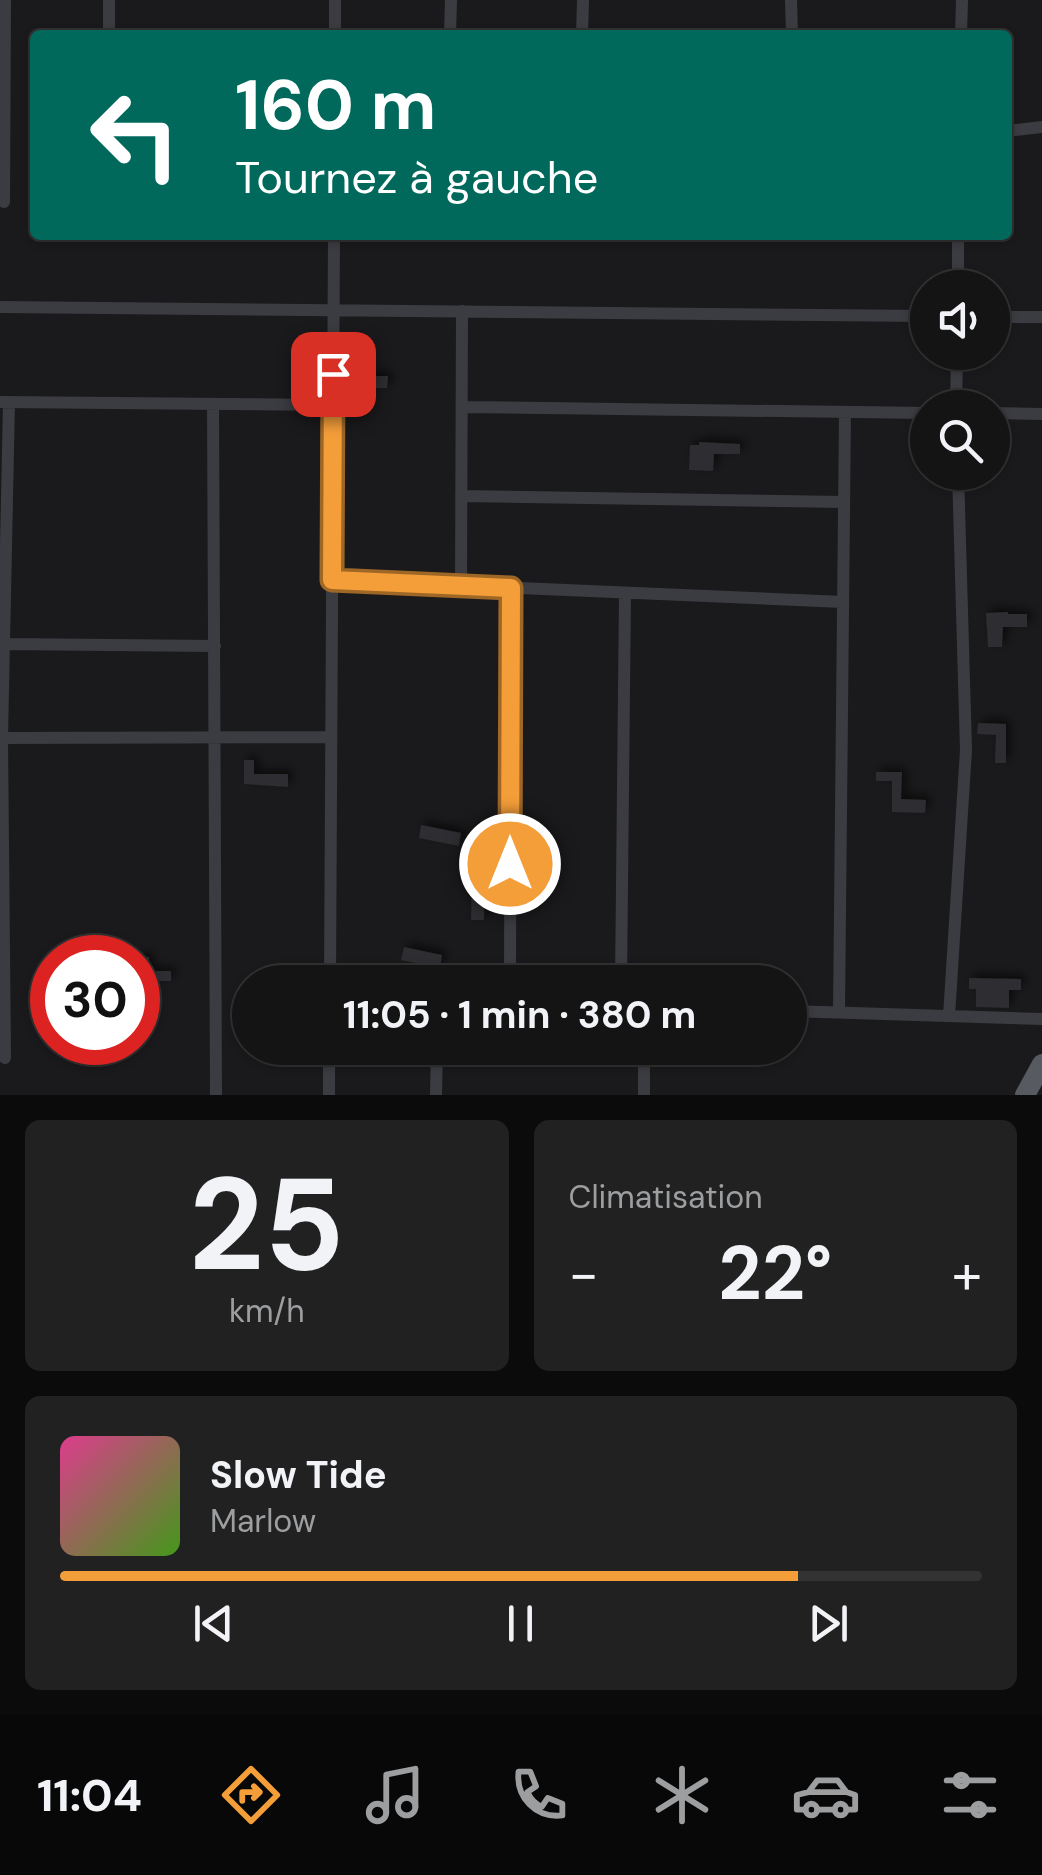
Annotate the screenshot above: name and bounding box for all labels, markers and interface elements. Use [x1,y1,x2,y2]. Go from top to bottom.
text: 160 m [235,60,436,151]
icon: left [70,70,200,200]
text: Tournez à gauche [235,148,598,207]
map controls [910,270,1010,490]
button: sound [910,270,1010,370]
pin [291,332,376,417]
icon: arrive [306,347,361,402]
button: search [910,390,1010,490]
position arrow [458,812,562,916]
speed limit sign: 30 [30,935,160,1065]
text: 11:05 · 1 min · 380 m [343,990,696,1040]
text: 25 [189,1140,345,1309]
text: Climatisation [569,1176,763,1218]
text: 22° [718,1225,832,1322]
text: − [569,1238,599,1310]
text: + [952,1238,982,1310]
text: km/h [229,1290,305,1332]
text: Slow Tide [210,1450,387,1500]
text: Marlow [210,1500,316,1542]
icon: previous [186,1596,241,1651]
icon: pause [493,1596,548,1651]
icon: next [801,1596,856,1651]
icon: directions [216,1760,286,1830]
icon: music [360,1760,430,1830]
icon: phone [504,1760,574,1830]
icon: climate [647,1760,717,1830]
icon: car [791,1760,861,1830]
icon: filters [935,1760,1005,1830]
text: 11:04 [37,1766,142,1825]

